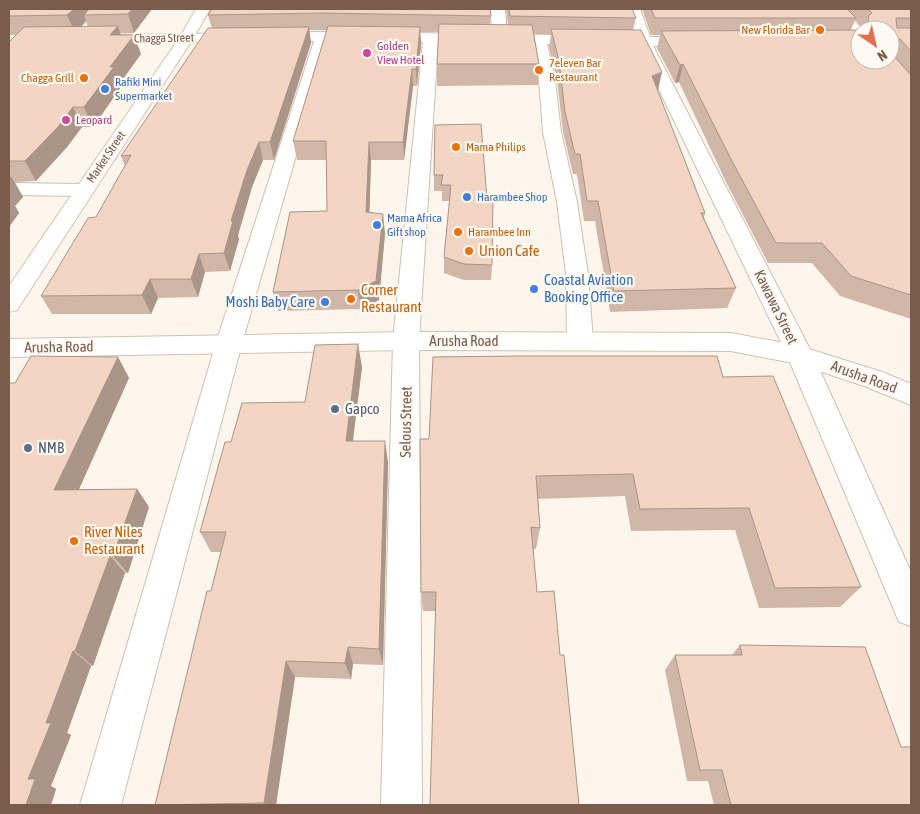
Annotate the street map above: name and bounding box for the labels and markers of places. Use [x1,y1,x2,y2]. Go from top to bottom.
place label: New Florida Bar [741,23,810,37]
marker: New Florida Bar [814,24,826,36]
place label: Golden View Hotel [377,39,425,67]
marker: Golden View Hotel [361,47,373,59]
place label: 7eleven Bar Restaurant [549,56,601,84]
marker: 7eleven Bar Restaurant [533,64,545,76]
place label: Chagga Grill [21,71,75,85]
marker: Chagga Grill [78,72,90,84]
place label: Rafiki Mini Supermarket [115,75,173,103]
marker: Rafiki Mini Supermarket [99,83,111,95]
place label: Leopard [76,113,112,127]
marker: Leopard [60,114,72,126]
place label: Mama Philips [466,140,526,154]
marker: Mama Philips [450,141,462,153]
place label: Harambee Shop [477,190,548,204]
marker: Harambee Shop [461,191,473,203]
place label: Mama Africa Gift shop [387,211,442,239]
marker: Mama Africa Gift shop [371,219,383,231]
place label: Harambee Inn [468,225,531,239]
marker: Harambee Inn [452,226,464,238]
place label: Union Cafe [479,242,540,259]
marker: Union Cafe [463,245,475,257]
place label: Coastal Aviation Booking Office [544,271,633,305]
place label: Corner Restaurant [361,281,422,315]
marker: Coastal Aviation Booking Office [528,283,540,295]
place label: Moshi Baby Care [226,293,315,310]
marker: Corner Restaurant [345,293,357,305]
marker: Moshi Baby Care [319,296,331,308]
place label: Gapco [345,400,380,417]
marker: Gapco [329,403,341,415]
place label: NMB [38,439,64,456]
marker: NMB [22,442,34,454]
place label: River Niles Restaurant [84,523,145,557]
marker: River Niles Restaurant [68,535,80,547]

